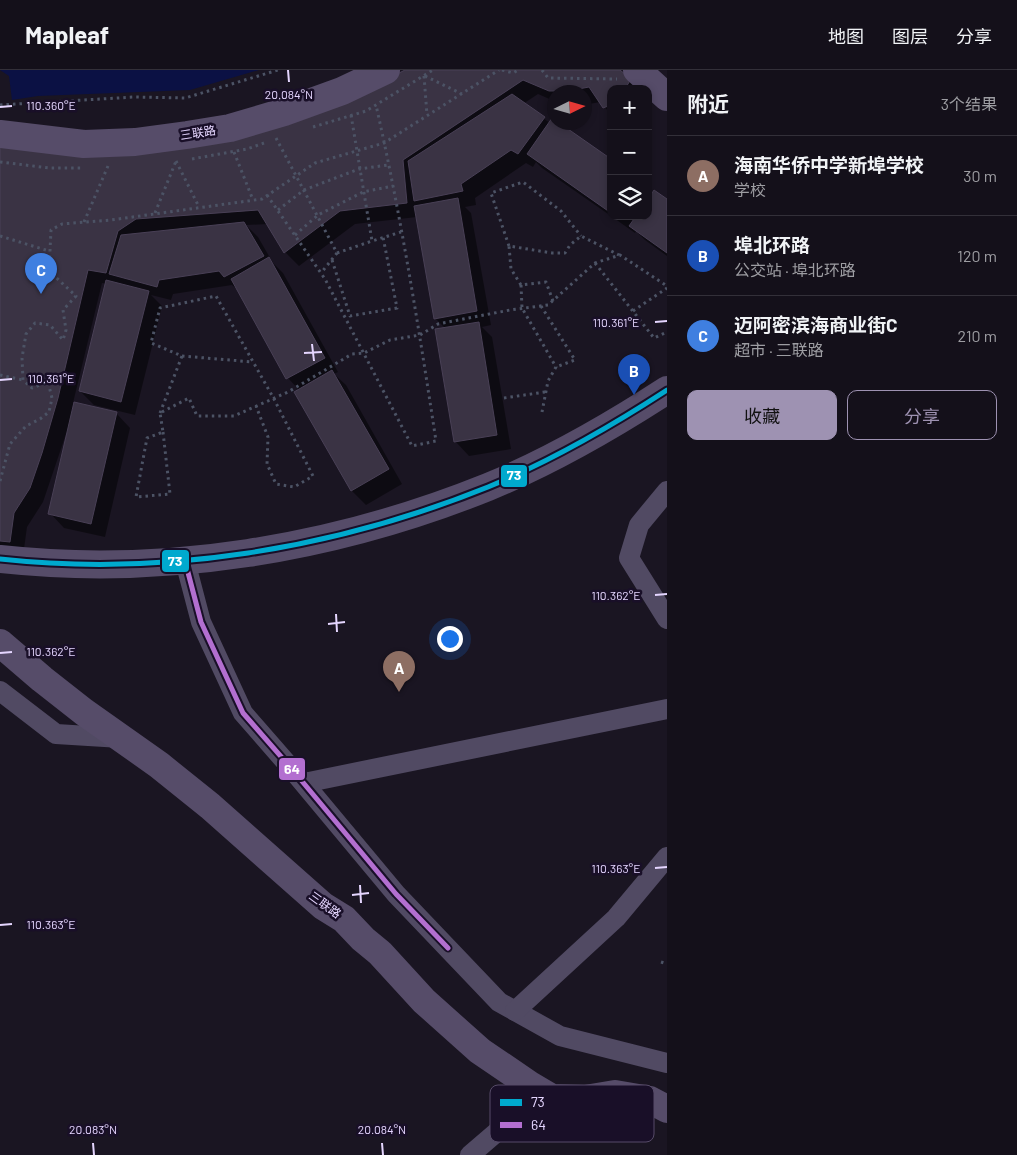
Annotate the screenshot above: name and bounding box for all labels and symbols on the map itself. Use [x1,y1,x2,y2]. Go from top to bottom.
north arrow [547,85,592,130]
text: 20.084°N [265,87,313,101]
text: 110.360°E [26,98,76,112]
street label: 三联路 [179,122,217,142]
pin: C [25,253,57,294]
text: 110.361°E [593,315,639,329]
pin: B [618,354,650,395]
text: 110.361°E [28,371,74,385]
line badge: 73 [500,464,528,488]
text: 73 [507,466,521,483]
line badge: 73 [161,549,190,573]
text: 73 [168,552,182,569]
text: 110.362°E [591,588,641,602]
your location [437,626,463,652]
text: 110.362°E [26,644,76,658]
pin: A [383,651,415,692]
line badge: 64 [278,757,306,781]
text: 64 [284,760,300,777]
text: 110.363°E [592,861,640,875]
street label: 三联路 [307,888,344,920]
text: 110.363°E [27,917,75,931]
legend [490,1085,654,1142]
text: 73 [531,1093,545,1110]
text: 64 [531,1116,546,1133]
text: 20.083°N [69,1122,117,1136]
text: 20.084°N [358,1122,406,1136]

